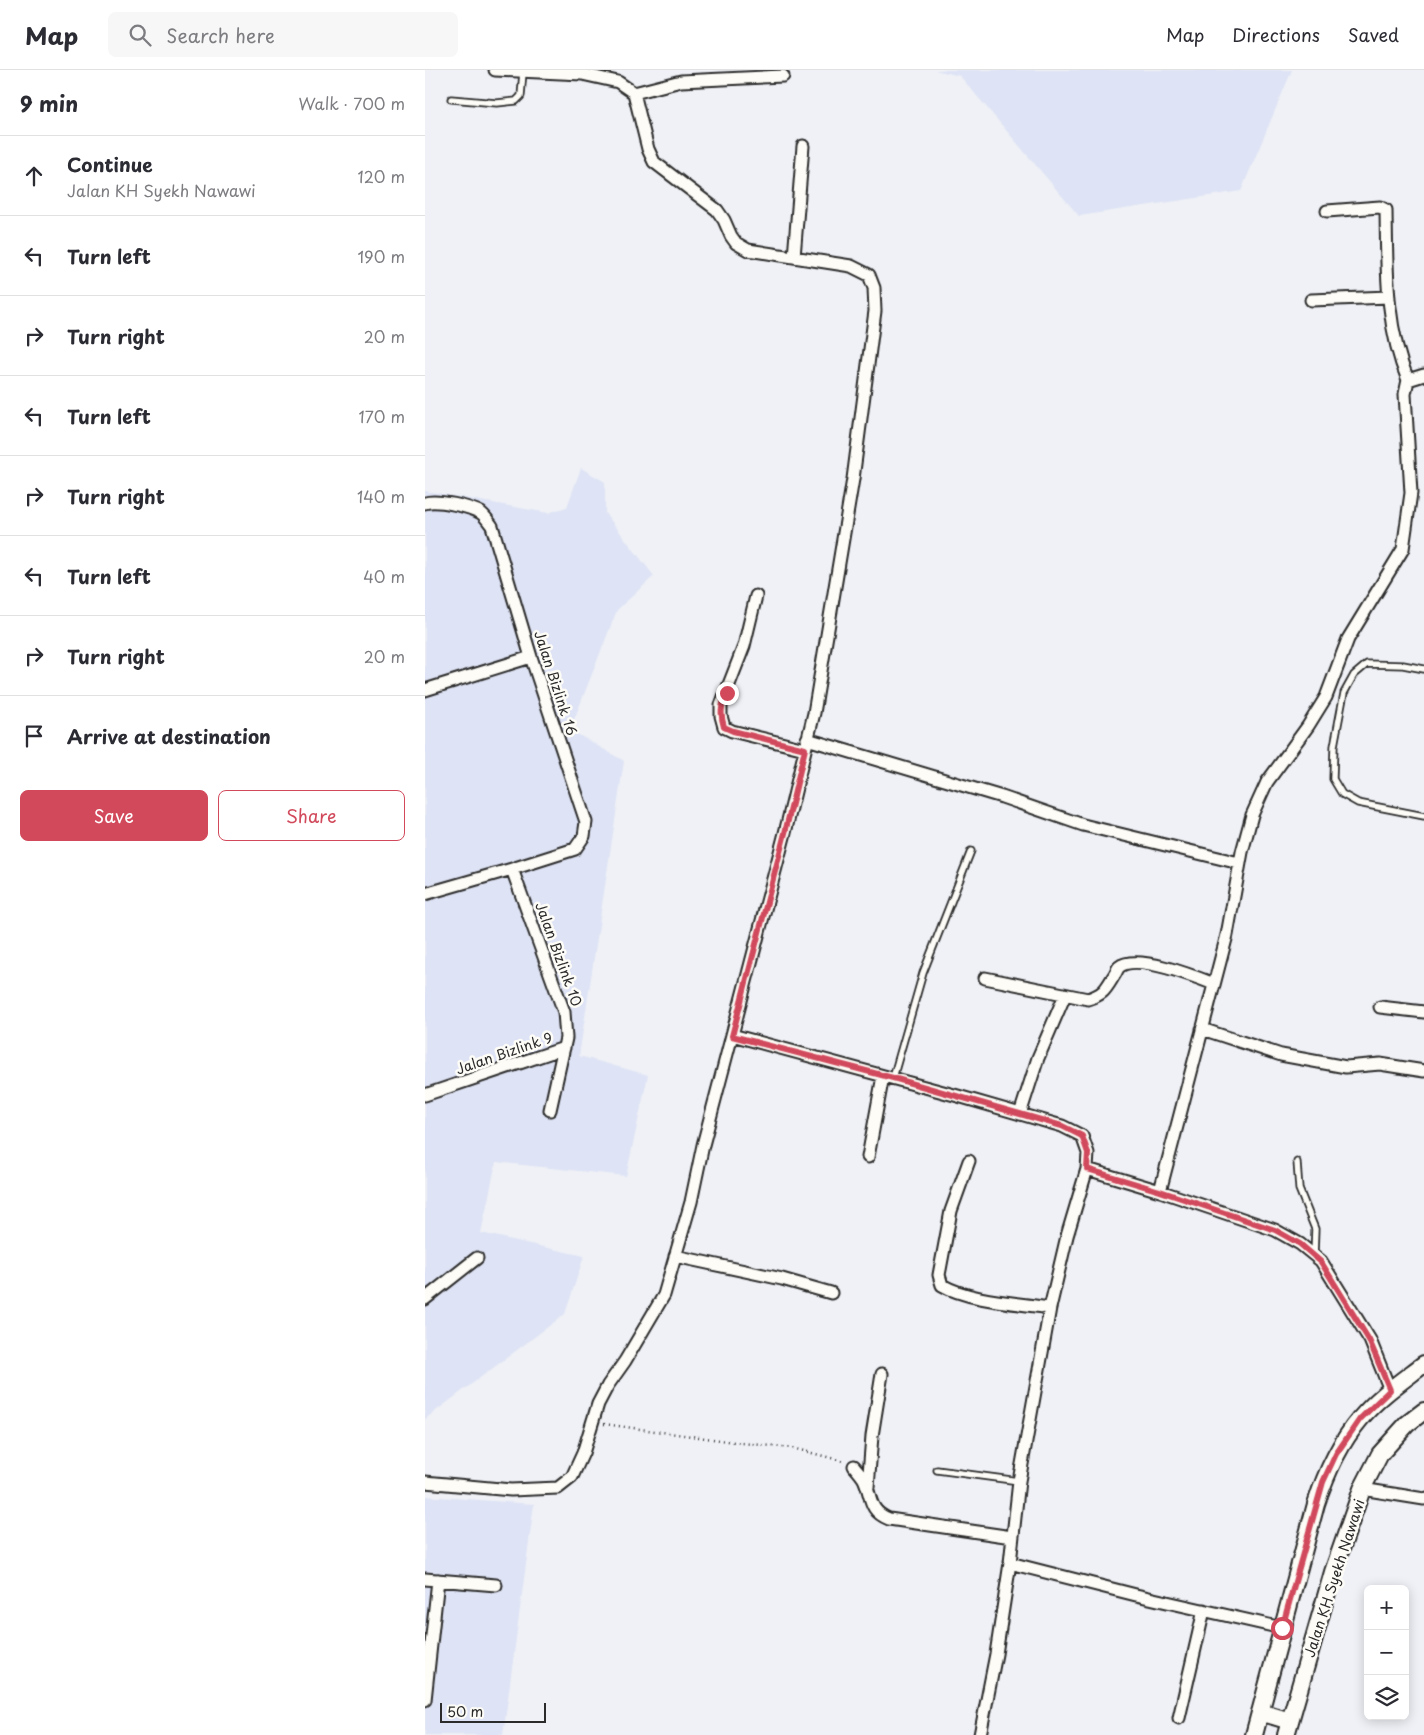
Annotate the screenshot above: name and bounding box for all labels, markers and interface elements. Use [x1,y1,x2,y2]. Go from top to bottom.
search box [108,12,458,57]
text: Map [25,17,78,53]
icon: search [126,21,154,49]
text: Search here [166,21,275,49]
text: Map [1166,21,1204,48]
text: Directions [1232,21,1320,48]
text: Saved [1348,21,1399,48]
text: 9 min [20,87,78,119]
text: Walk · 700 m [298,91,405,115]
text: Continue [67,150,153,178]
icon: ahead [20,162,48,190]
text: 120 m [358,164,405,188]
text: Jalan KH Syekh Nawawi [67,178,256,202]
icon: left [20,242,48,270]
text: Turn left [67,242,151,270]
text: 190 m [357,244,405,268]
icon: right [20,322,48,350]
text: Turn right [67,322,165,350]
text: 20 m [364,324,405,348]
icon: left [20,402,48,430]
text: Turn left [67,402,151,430]
text: 170 m [359,404,405,428]
icon: right [20,482,48,510]
text: Turn right [67,482,165,510]
text: 140 m [357,484,405,508]
icon: left [20,562,48,590]
text: Turn left [67,562,151,590]
text: 40 m [363,564,405,588]
street label: Jalan Bizlink 16 [529,628,583,738]
icon: right [20,642,48,670]
text: Turn right [67,642,165,670]
text: 20 m [364,644,405,668]
route end [716,682,739,705]
icon: arrive [20,722,48,750]
text: Arrive at destination [67,722,271,750]
button: Save [20,790,208,841]
button: Share [218,790,405,841]
street label: Jalan Bizlink 10 [530,899,588,1009]
street label: Jalan Bizlink 9 [453,1027,555,1079]
street label: Jalan KH Syekh Nawawi [1299,1496,1369,1660]
map controls [1364,1585,1409,1720]
button: + [1364,1585,1409,1630]
route start [1271,1617,1294,1640]
button: − [1364,1630,1409,1675]
button: layers [1364,1675,1409,1720]
scale bar [440,1700,546,1723]
text: 50 m [447,1701,483,1722]

